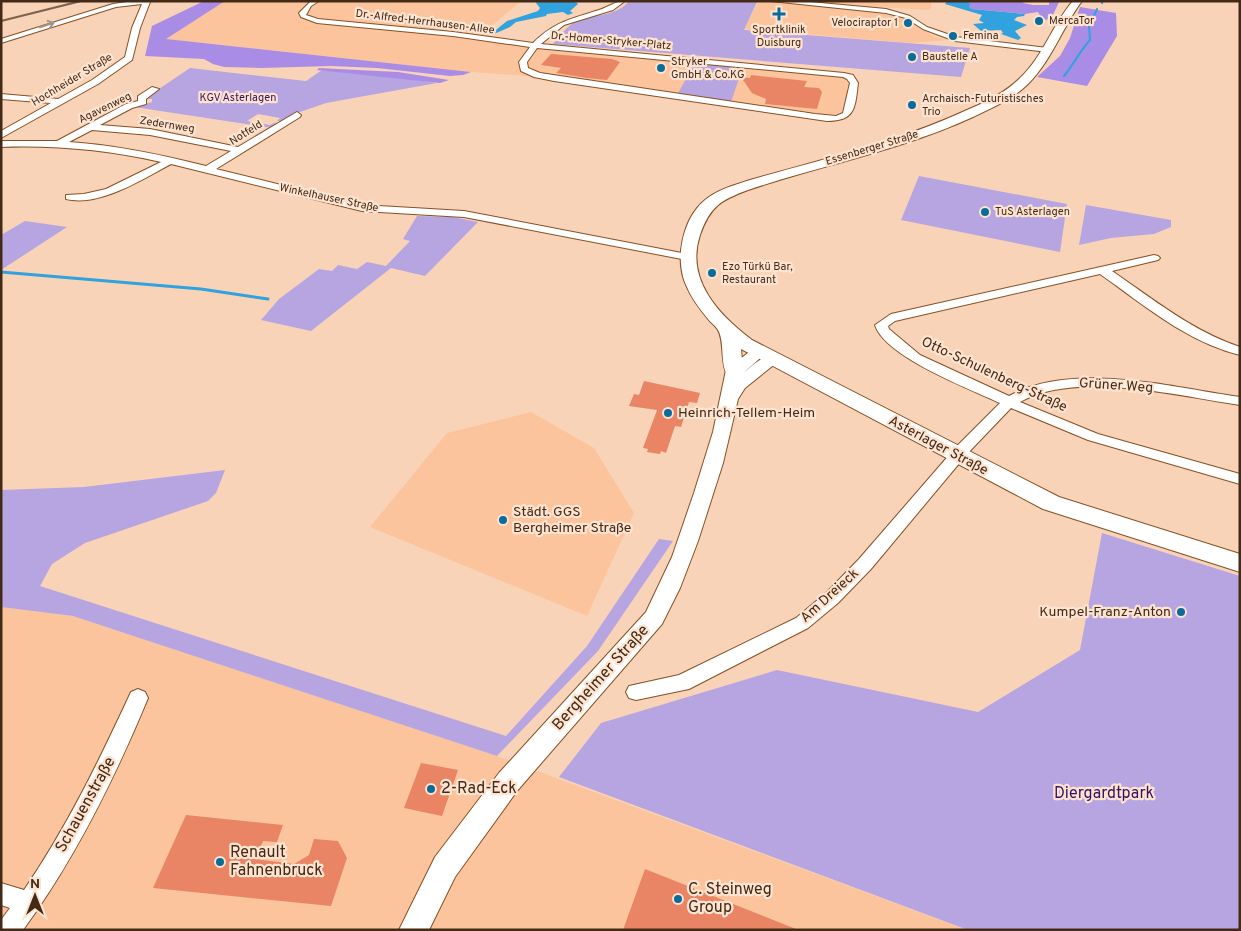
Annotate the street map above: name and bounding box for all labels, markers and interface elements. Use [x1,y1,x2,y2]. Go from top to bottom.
street label: Dr.-Alfred-Herrhausen-Allee [355,7,495,37]
marker: Sportklinik Duisburg [772,7,786,21]
place label: MercaTor [1049,14,1095,28]
marker: MercaTor [1033,15,1045,27]
place label: Velociraptor 1 [831,16,898,30]
marker: Velociraptor 1 [902,17,914,29]
one-way arrow [39,20,55,30]
place label: Sportklinik Duisburg [752,23,806,50]
street label: Dr.-Homer-Stryker-Platz [550,29,672,53]
place label: Femina [963,29,999,43]
marker: Femina [947,30,959,42]
street label: Hochheider Straße [29,50,115,110]
place label: Baustelle A [922,50,978,64]
marker: Baustelle A [906,51,918,63]
place label: Stryker GmbH & Co.KG [671,55,745,82]
marker: Stryker GmbH & Co.KG [655,62,667,74]
street label: Agavenweg [76,89,134,127]
park label: KGV Asterlagen [200,91,276,105]
place label: Archaisch-Futuristisches Trio [922,92,1044,119]
marker: Archaisch-Futuristisches Trio [906,99,918,111]
street label: Zedernweg [138,114,196,136]
street label: Notfeld [227,117,265,149]
street label: Essenberger Straße [824,127,920,169]
street label: Winkelhauser Straße [278,181,380,215]
place label: TuS Asterlagen [995,205,1070,219]
marker: TuS Asterlagen [979,206,991,218]
place label: Ezo Türkü Bar, Restaurant [722,260,793,287]
marker: Ezo Türkü Bar, Restaurant [706,267,718,279]
street label: Otto-Schulenberg-Straße [918,334,1070,416]
street label: Grüner Weg [1078,375,1154,397]
place label: Heinrich-Tellem-Heim [678,405,815,422]
marker: Heinrich-Tellem-Heim [662,407,674,419]
street label: Asterlager Straße [885,413,991,479]
place label: Städt. GGS Bergheimer Straße [513,504,631,537]
marker: Städt. GGS Bergheimer Straße [497,514,509,526]
street label: Am Dreieck [797,565,863,627]
place label: Kumpel-Franz-Anton [1039,604,1171,621]
marker: Kumpel-Franz-Anton [1175,606,1187,618]
street label: Bergheimer Straße [548,621,654,735]
street label: Schauenstraße [52,754,120,856]
place label: 2-Rad-Eck [441,779,517,799]
marker: 2-Rad-Eck [425,783,437,795]
park label: Diergardtpark [1054,784,1154,804]
place label: Renault Fahnenbruck [230,843,323,881]
marker: Renault Fahnenbruck [214,856,226,868]
north arrow [10,871,60,921]
text: N [30,876,40,893]
place label: C. Steinweg Group [688,880,772,918]
marker: C. Steinweg Group [672,893,684,905]

